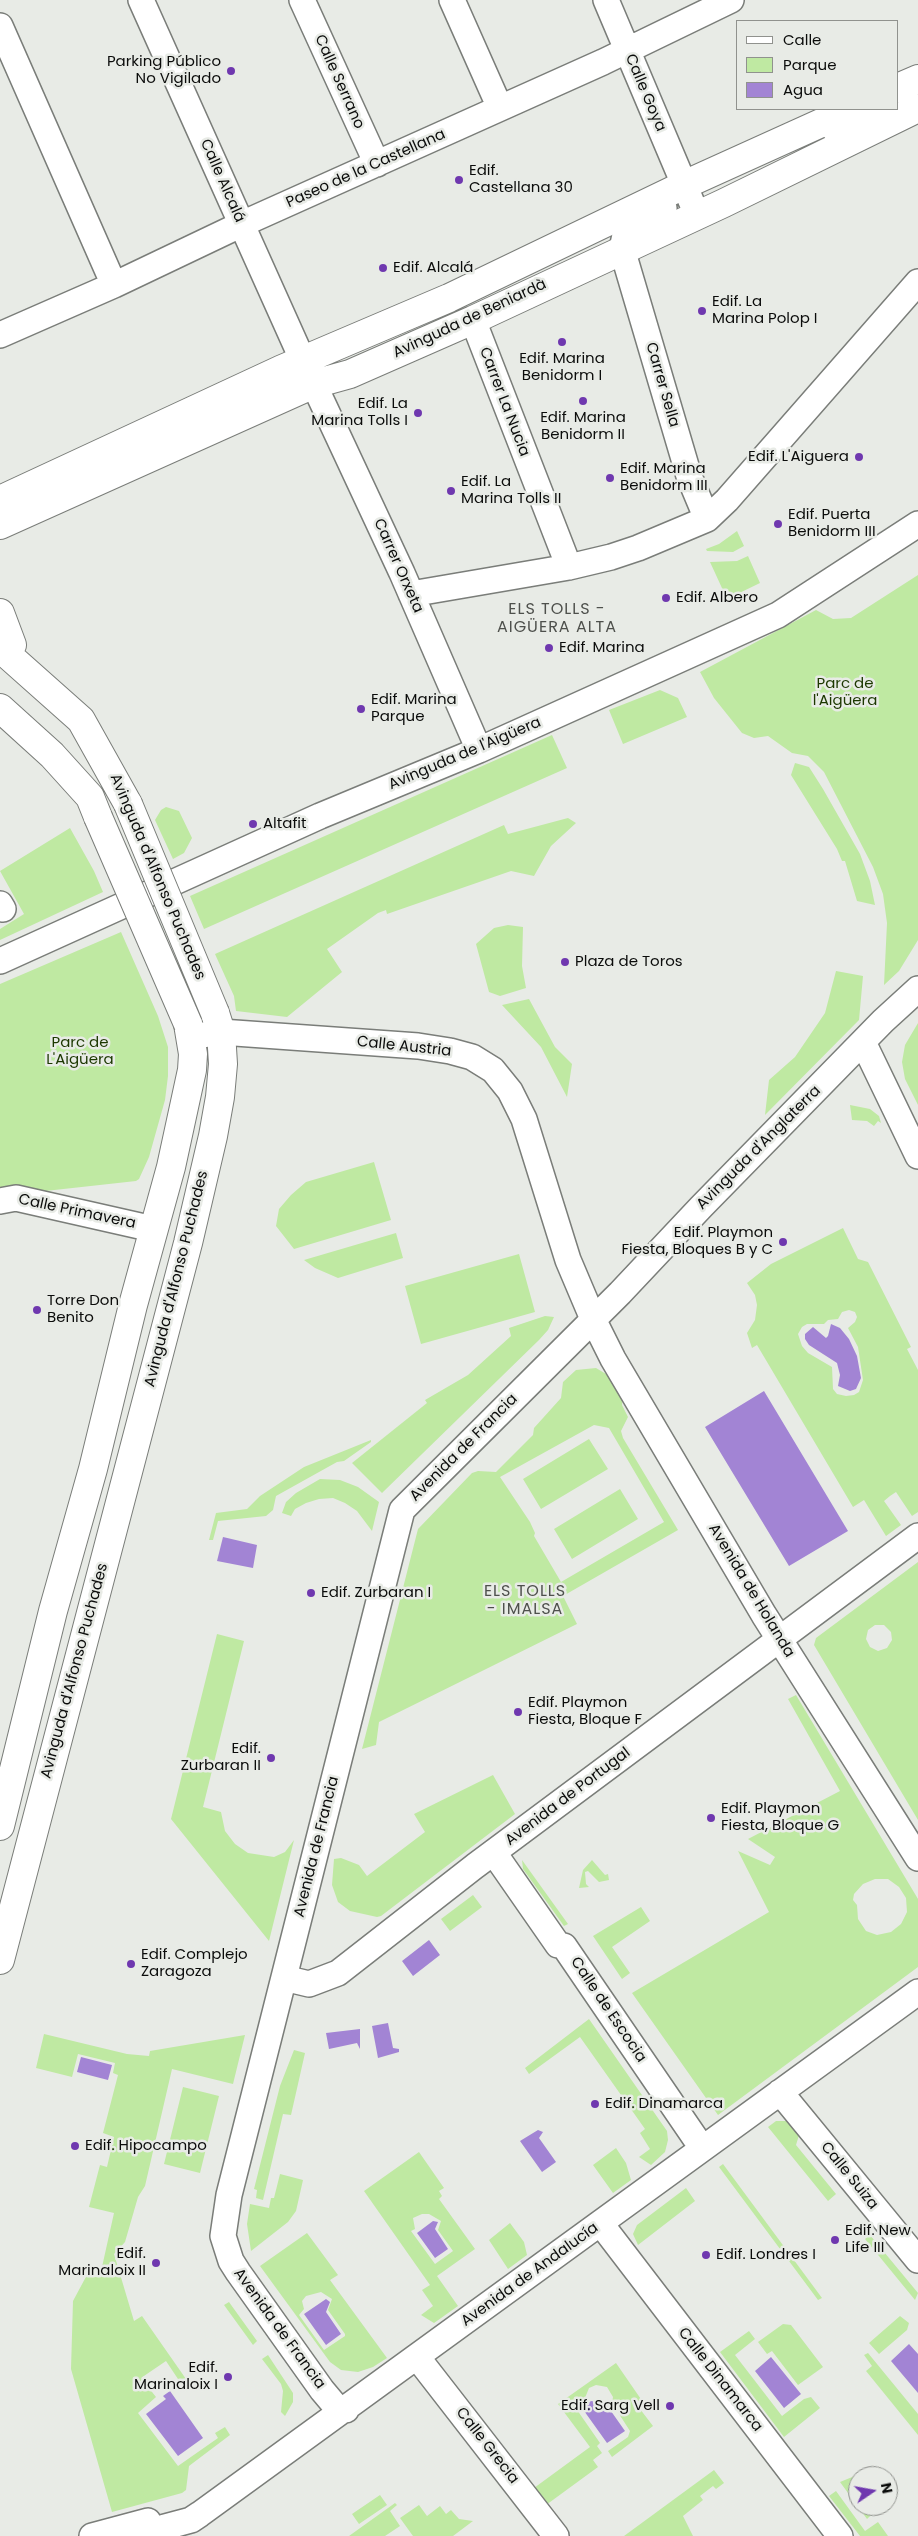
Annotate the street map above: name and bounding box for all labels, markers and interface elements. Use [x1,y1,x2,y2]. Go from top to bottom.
legend [736,20,898,110]
text: Calle [783,29,821,50]
street label: Calle Serrano [310,32,368,132]
street label: Calle Goya [621,52,669,134]
place label: Parking Público No Vigilado [107,53,221,88]
text: Parque [783,54,836,75]
marker: Parking Público No Vigilado [225,65,237,77]
text: Agua [783,79,823,100]
street label: Paseo de la Castellana [284,126,448,212]
street label: Calle Alcalá [196,137,248,225]
place label: Edif. Castellana 30 [469,162,573,197]
marker: Edif. Castellana 30 [453,174,465,186]
place label: Edif. Alcalá [393,259,473,277]
marker: Edif. Alcalá [377,262,389,274]
street label: Avinguda de Beniardà [390,276,550,362]
place label: Edif. La Marina Polop I [712,293,817,328]
marker: Edif. La Marina Polop I [696,305,708,317]
marker: Edif. Marina Benidorm I [556,336,568,348]
street label: Carrer Sella [641,340,683,430]
street label: Carrer La Nucia [475,345,533,459]
place label: Edif. Marina Benidorm I [519,350,605,385]
place label: Edif. La Marina Tolls I [311,395,408,430]
marker: Edif. Marina Benidorm II [577,395,589,407]
marker: Edif. La Marina Tolls I [412,407,424,419]
place label: Edif. Marina Benidorm II [540,409,626,444]
place label: Edif. L'Aiguera [748,448,849,466]
marker: Edif. L'Aiguera [853,451,865,463]
place label: Edif. Marina Benidorm III [620,460,708,495]
marker: Edif. Marina Benidorm III [604,472,616,484]
place label: Edif. La Marina Tolls II [461,473,561,508]
marker: Edif. La Marina Tolls II [445,485,457,497]
place label: Edif. Puerta Benidorm III [788,506,876,541]
street label: Carrer Orxeta [369,516,427,616]
marker: Edif. Puerta Benidorm III [772,518,784,530]
place label: Edif. Albero [676,589,758,607]
marker: Edif. Albero [660,592,672,604]
district label: ELS TOLLS - AIGÜERA ALTA [495,600,619,638]
place label: Edif. Marina [559,639,645,657]
marker: Edif. Marina [543,642,555,654]
park label: Parc de l'Aigüera [813,675,877,710]
place label: Edif. Marina Parque [371,691,457,726]
marker: Edif. Marina Parque [355,703,367,715]
street label: Avinguda de l'Aigüera [386,714,544,794]
street label: Avinguda d'Alfonso Puchades [105,771,209,983]
place label: Altafit [263,815,306,833]
marker: Altafit [247,818,259,830]
place label: Plaza de Toros [575,953,683,971]
marker: Plaza de Toros [559,956,571,968]
street label: Calle Austria [356,1033,452,1061]
park label: Parc de L'Aigüera [46,1034,114,1069]
street label: Avinguda d'Anglaterra [693,1082,825,1214]
street label: Avinguda d'Alfonso Puchades [141,1169,213,1389]
street label: Calle Primavera [17,1191,137,1233]
place label: Edif. Playmon Fiesta, Bloques B y C [621,1224,773,1259]
marker: Edif. Playmon Fiesta, Bloques B y C [777,1236,789,1248]
place label: Torre Don Benito [47,1292,119,1327]
marker: Torre Don Benito [31,1304,43,1316]
street label: Avenida de Francia [406,1390,522,1506]
street label: Avenida de Holanda [704,1521,798,1661]
street label: Avinguda d'Alfonso Puchades [38,1561,112,1781]
district label: ELS TOLLS - IMALSA [483,1582,567,1620]
place label: Edif. Zurbaran I [321,1584,431,1602]
marker: Edif. Zurbaran I [305,1587,317,1599]
place label: Edif. Playmon Fiesta, Bloque F [528,1694,642,1729]
marker: Edif. Playmon Fiesta, Bloque F [512,1706,524,1718]
place label: Edif. Zurbaran II [181,1740,261,1775]
street label: Avenida de Portugal [502,1744,634,1850]
marker: Edif. Zurbaran II [265,1752,277,1764]
street label: Avenida de Francia [291,1775,343,1919]
place label: Edif. Playmon Fiesta, Bloque G [721,1800,839,1835]
marker: Edif. Playmon Fiesta, Bloque G [705,1812,717,1824]
place label: Edif. Complejo Zaragoza [141,1946,248,1981]
street label: Calle de Escocia [566,1954,650,2066]
marker: Edif. Complejo Zaragoza [125,1958,137,1970]
place label: Edif. Dinamarca [605,2095,723,2113]
marker: Edif. Dinamarca [589,2098,601,2110]
place label: Edif. Hipocampo [85,2137,207,2155]
street label: Calle Suiza [816,2139,882,2213]
marker: Edif. Hipocampo [69,2140,81,2152]
street label: Avenida de Andalucía [458,2219,602,2331]
place label: Edif. New Life III [845,2222,911,2257]
marker: Edif. New Life III [829,2234,841,2246]
place label: Edif. Marinaloix II [58,2245,146,2280]
place label: Edif. Londres I [716,2246,816,2264]
marker: Edif. Londres I [700,2249,712,2261]
marker: Edif. Marinaloix II [150,2257,162,2269]
street label: Avenida de Francia [229,2265,329,2393]
street label: Calle Dinamarca [674,2324,766,2436]
place label: Edif. Marinaloix I [134,2359,218,2394]
marker: Edif. Marinaloix I [222,2371,234,2383]
place label: Edif. Sarg Vell [561,2397,660,2415]
marker: Edif. Sarg Vell [664,2400,676,2412]
street label: Calle Grecia [452,2404,522,2488]
north arrow [848,2466,898,2516]
text: N [876,2481,898,2495]

